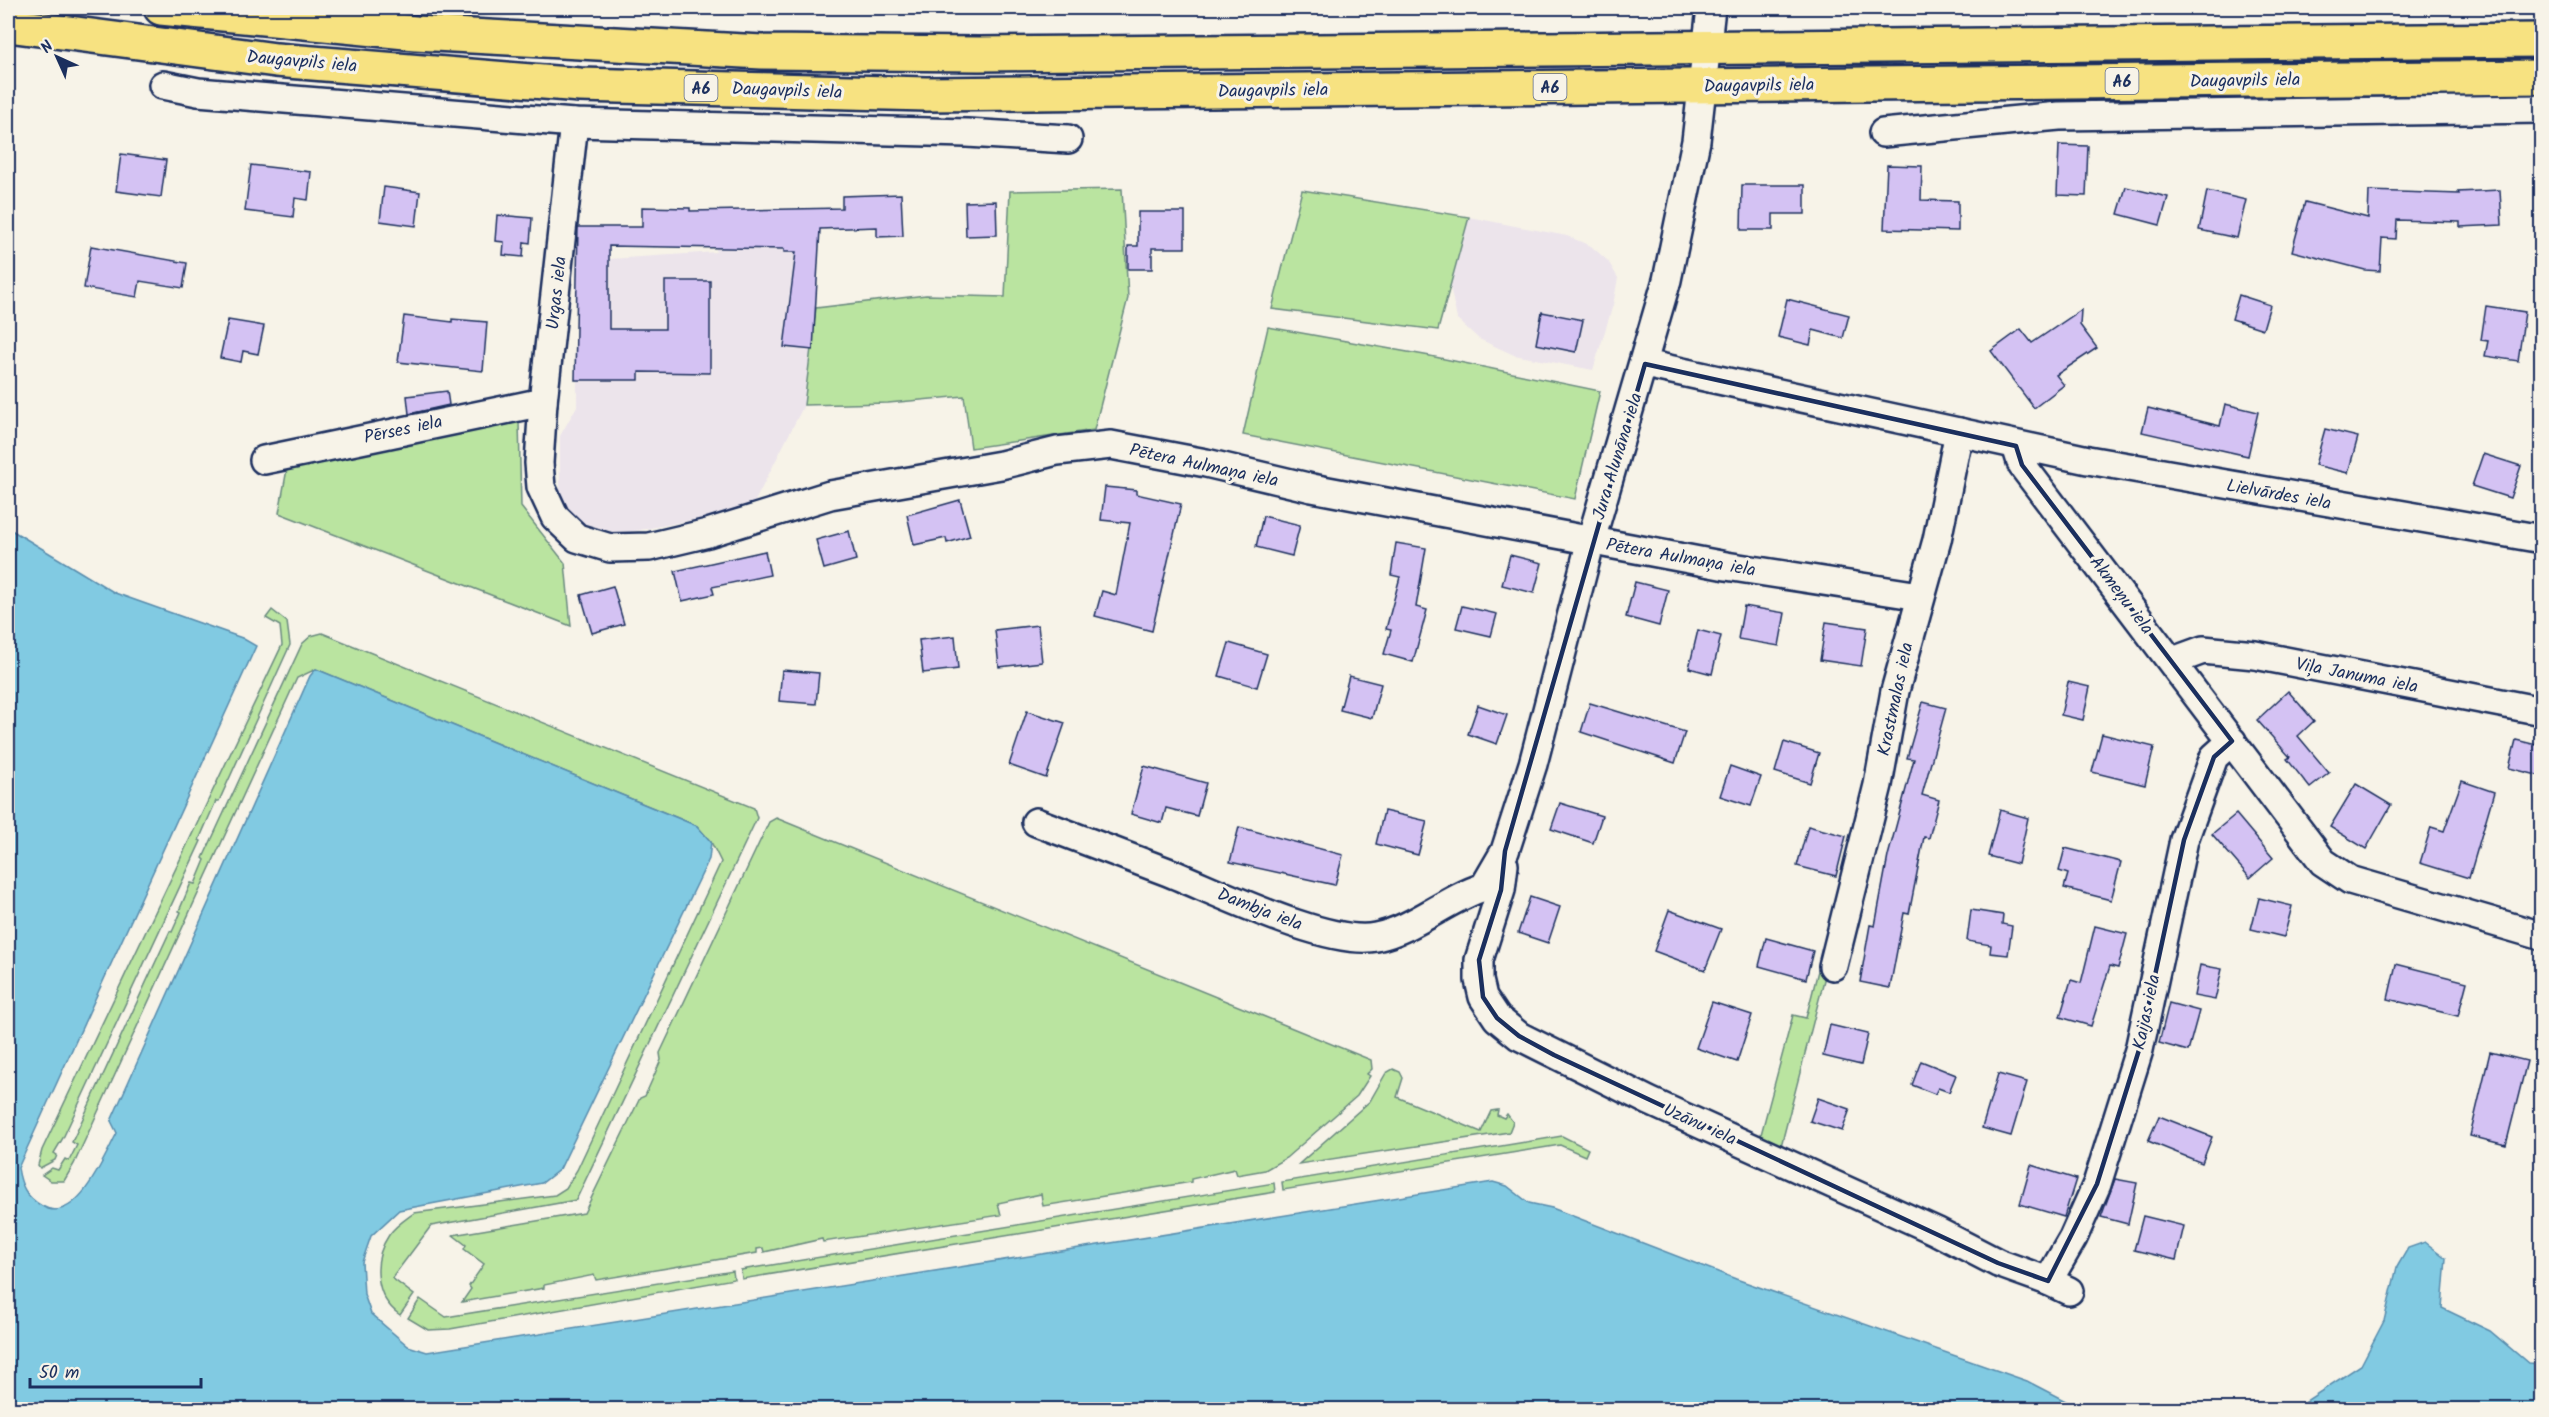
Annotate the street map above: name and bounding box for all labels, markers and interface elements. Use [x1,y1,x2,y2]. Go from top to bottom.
north arrow [27,27,87,87]
text: N [35,35,60,60]
street label: Daugavpils iela [245,43,358,82]
street label: Daugavpils iela [2189,66,2301,97]
road number: A6 [2106,68,2138,94]
street label: Daugavpils iela [1703,71,1815,102]
road number: A6 [1534,74,1566,100]
road number: A6 [684,75,718,101]
street label: Daugavpils iela [731,75,843,108]
street label: Daugavpils iela [1217,76,1329,107]
street label: Urgas iela [539,255,576,331]
street label: Jura Alunāna iela [1585,389,1651,523]
street label: Pērses iela [361,408,445,453]
street label: Pētera Aulmaņa iela [1127,437,1281,496]
street label: Lielvārdes iela [2224,472,2333,519]
street label: Pētera Aulmaņa iela [1604,531,1758,586]
street label: Akmeņu iela [2081,550,2160,642]
street label: Krastmalas iela [1870,640,1923,759]
street label: Viļa Januma iela [2293,650,2420,703]
street label: Dambja iela [1213,881,1306,940]
street label: Kaijas iela [2125,972,2170,1053]
street label: Uzānu iela [1658,1096,1741,1154]
scale bar [30,1351,201,1389]
text: 50 m [39,1359,79,1388]

